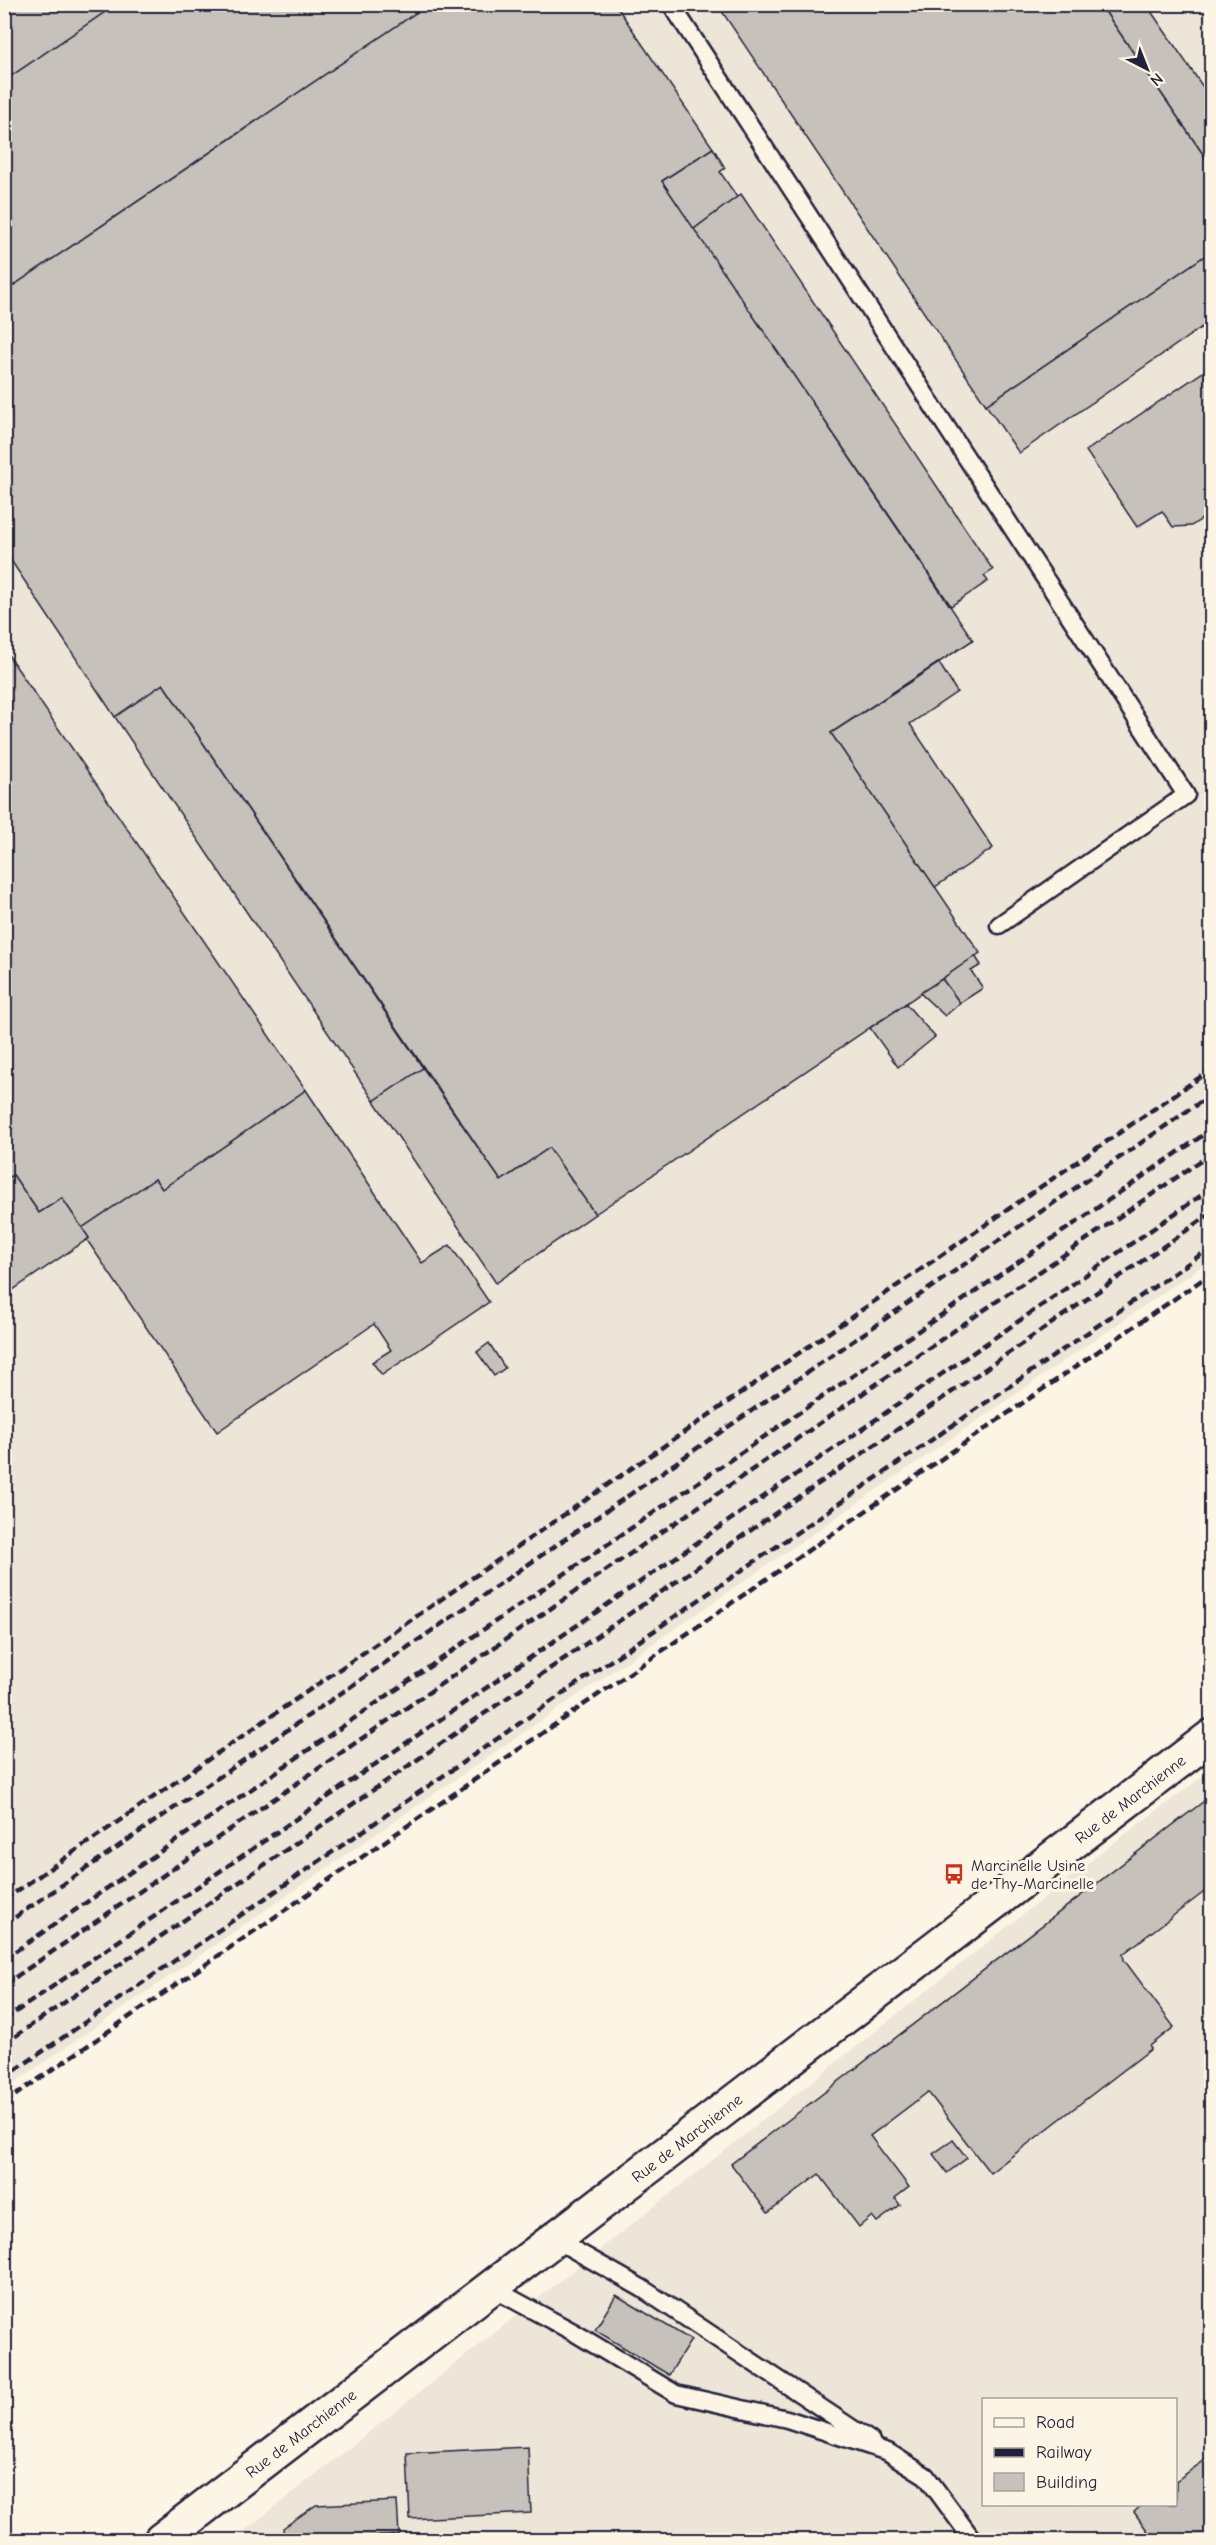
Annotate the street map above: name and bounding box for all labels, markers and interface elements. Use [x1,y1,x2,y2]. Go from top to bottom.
north arrow [1117,39,1177,99]
text: N [1146,69,1166,90]
street label: Rue de Marchienne [1072,1752,1189,1847]
place label: Marcinelle Usine de Thy-Marcinelle [971,1857,1094,1893]
bus stop icon: Marcinelle Usine de Thy-Marcinelle [942,1862,966,1886]
street label: Rue de Marchienne [629,2091,746,2187]
street label: Rue de Marchienne [243,2386,360,2482]
legend [982,2398,1177,2506]
text: Road [1036,2412,1075,2433]
text: Railway [1036,2442,1093,2463]
text: Building [1036,2472,1098,2493]

